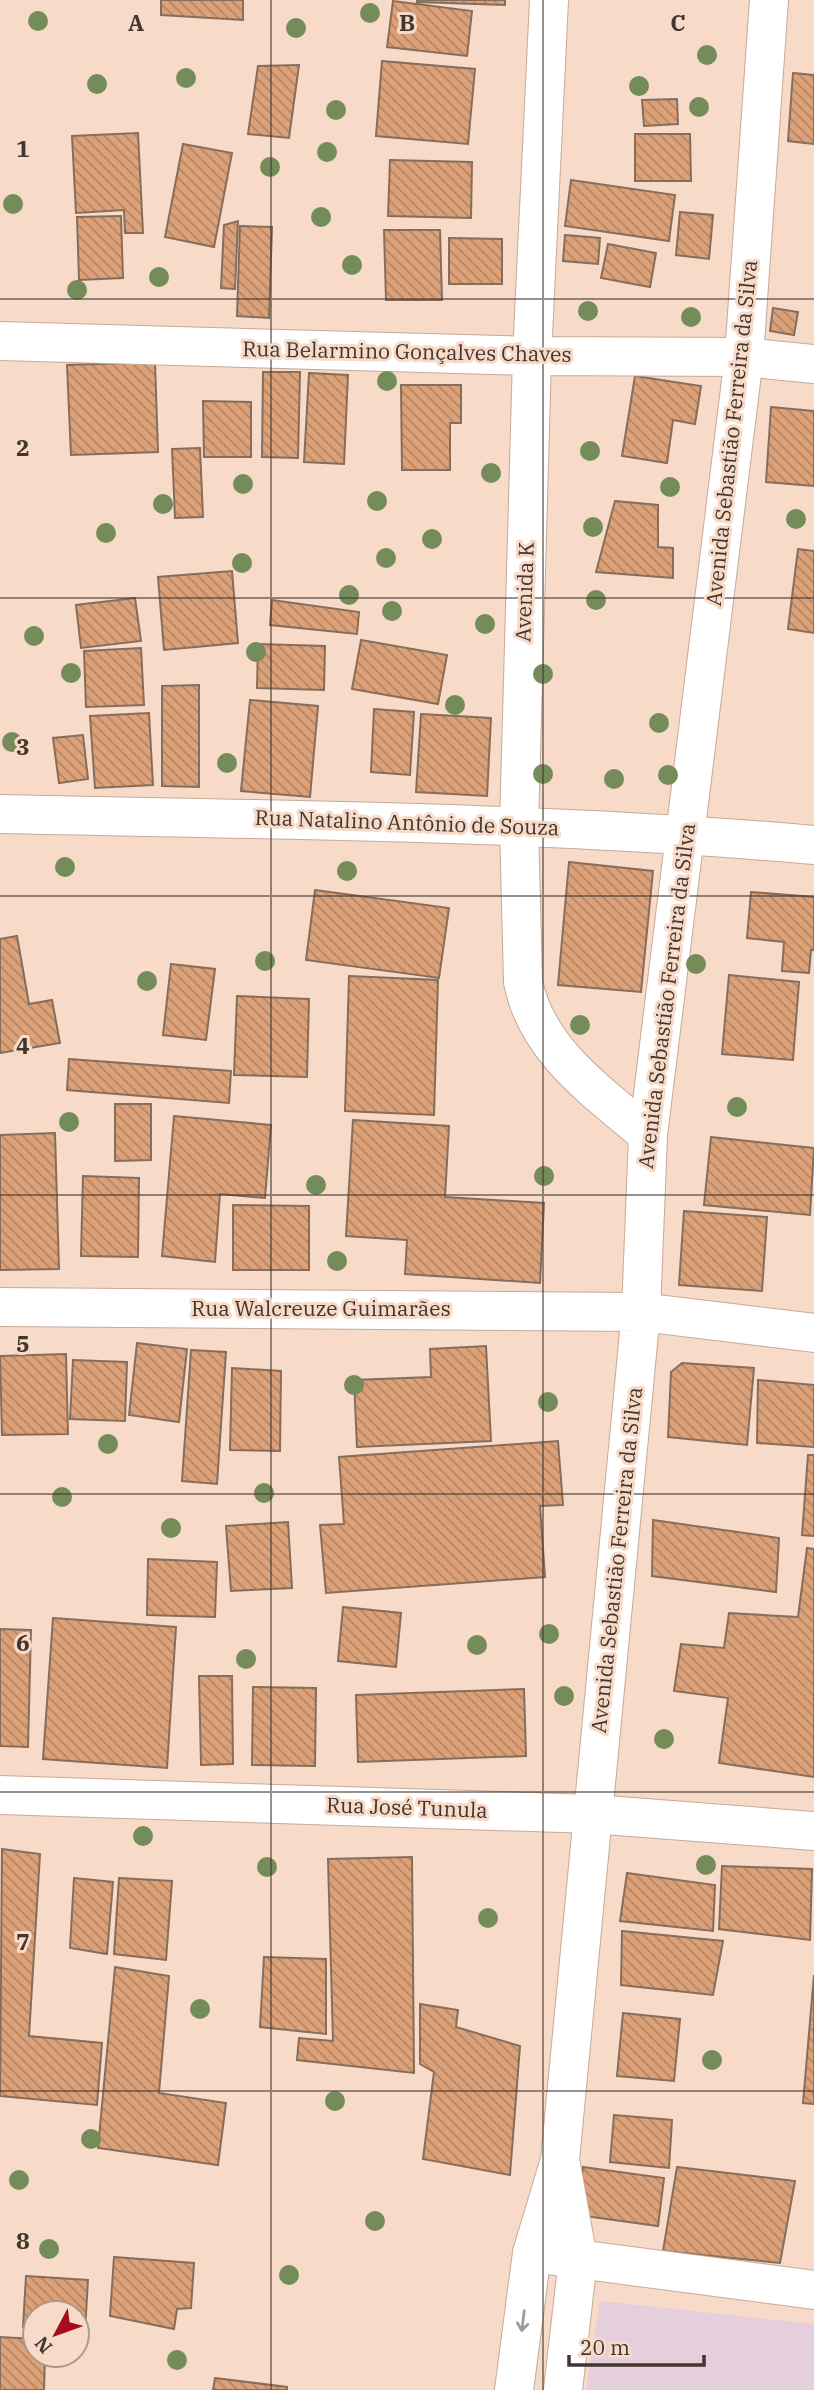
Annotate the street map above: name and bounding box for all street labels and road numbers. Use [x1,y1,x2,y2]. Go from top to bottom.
street label: Avenida Sebastião Ferreira da Silva [699,258,763,607]
street label: Rua Belarmino Gonçalves Chaves [242,334,572,368]
street label: Avenida K [508,541,540,642]
street label: Rua Natalino Antônio de Souza [254,803,560,841]
street label: Avenida Sebastião Ferreira da Silva [631,822,701,1170]
street label: Rua Walcreuze Guimarães [191,1294,451,1322]
street label: Avenida Sebastião Ferreira da Silva [584,1385,648,1734]
street label: Rua José Tunula [326,1790,488,1824]

